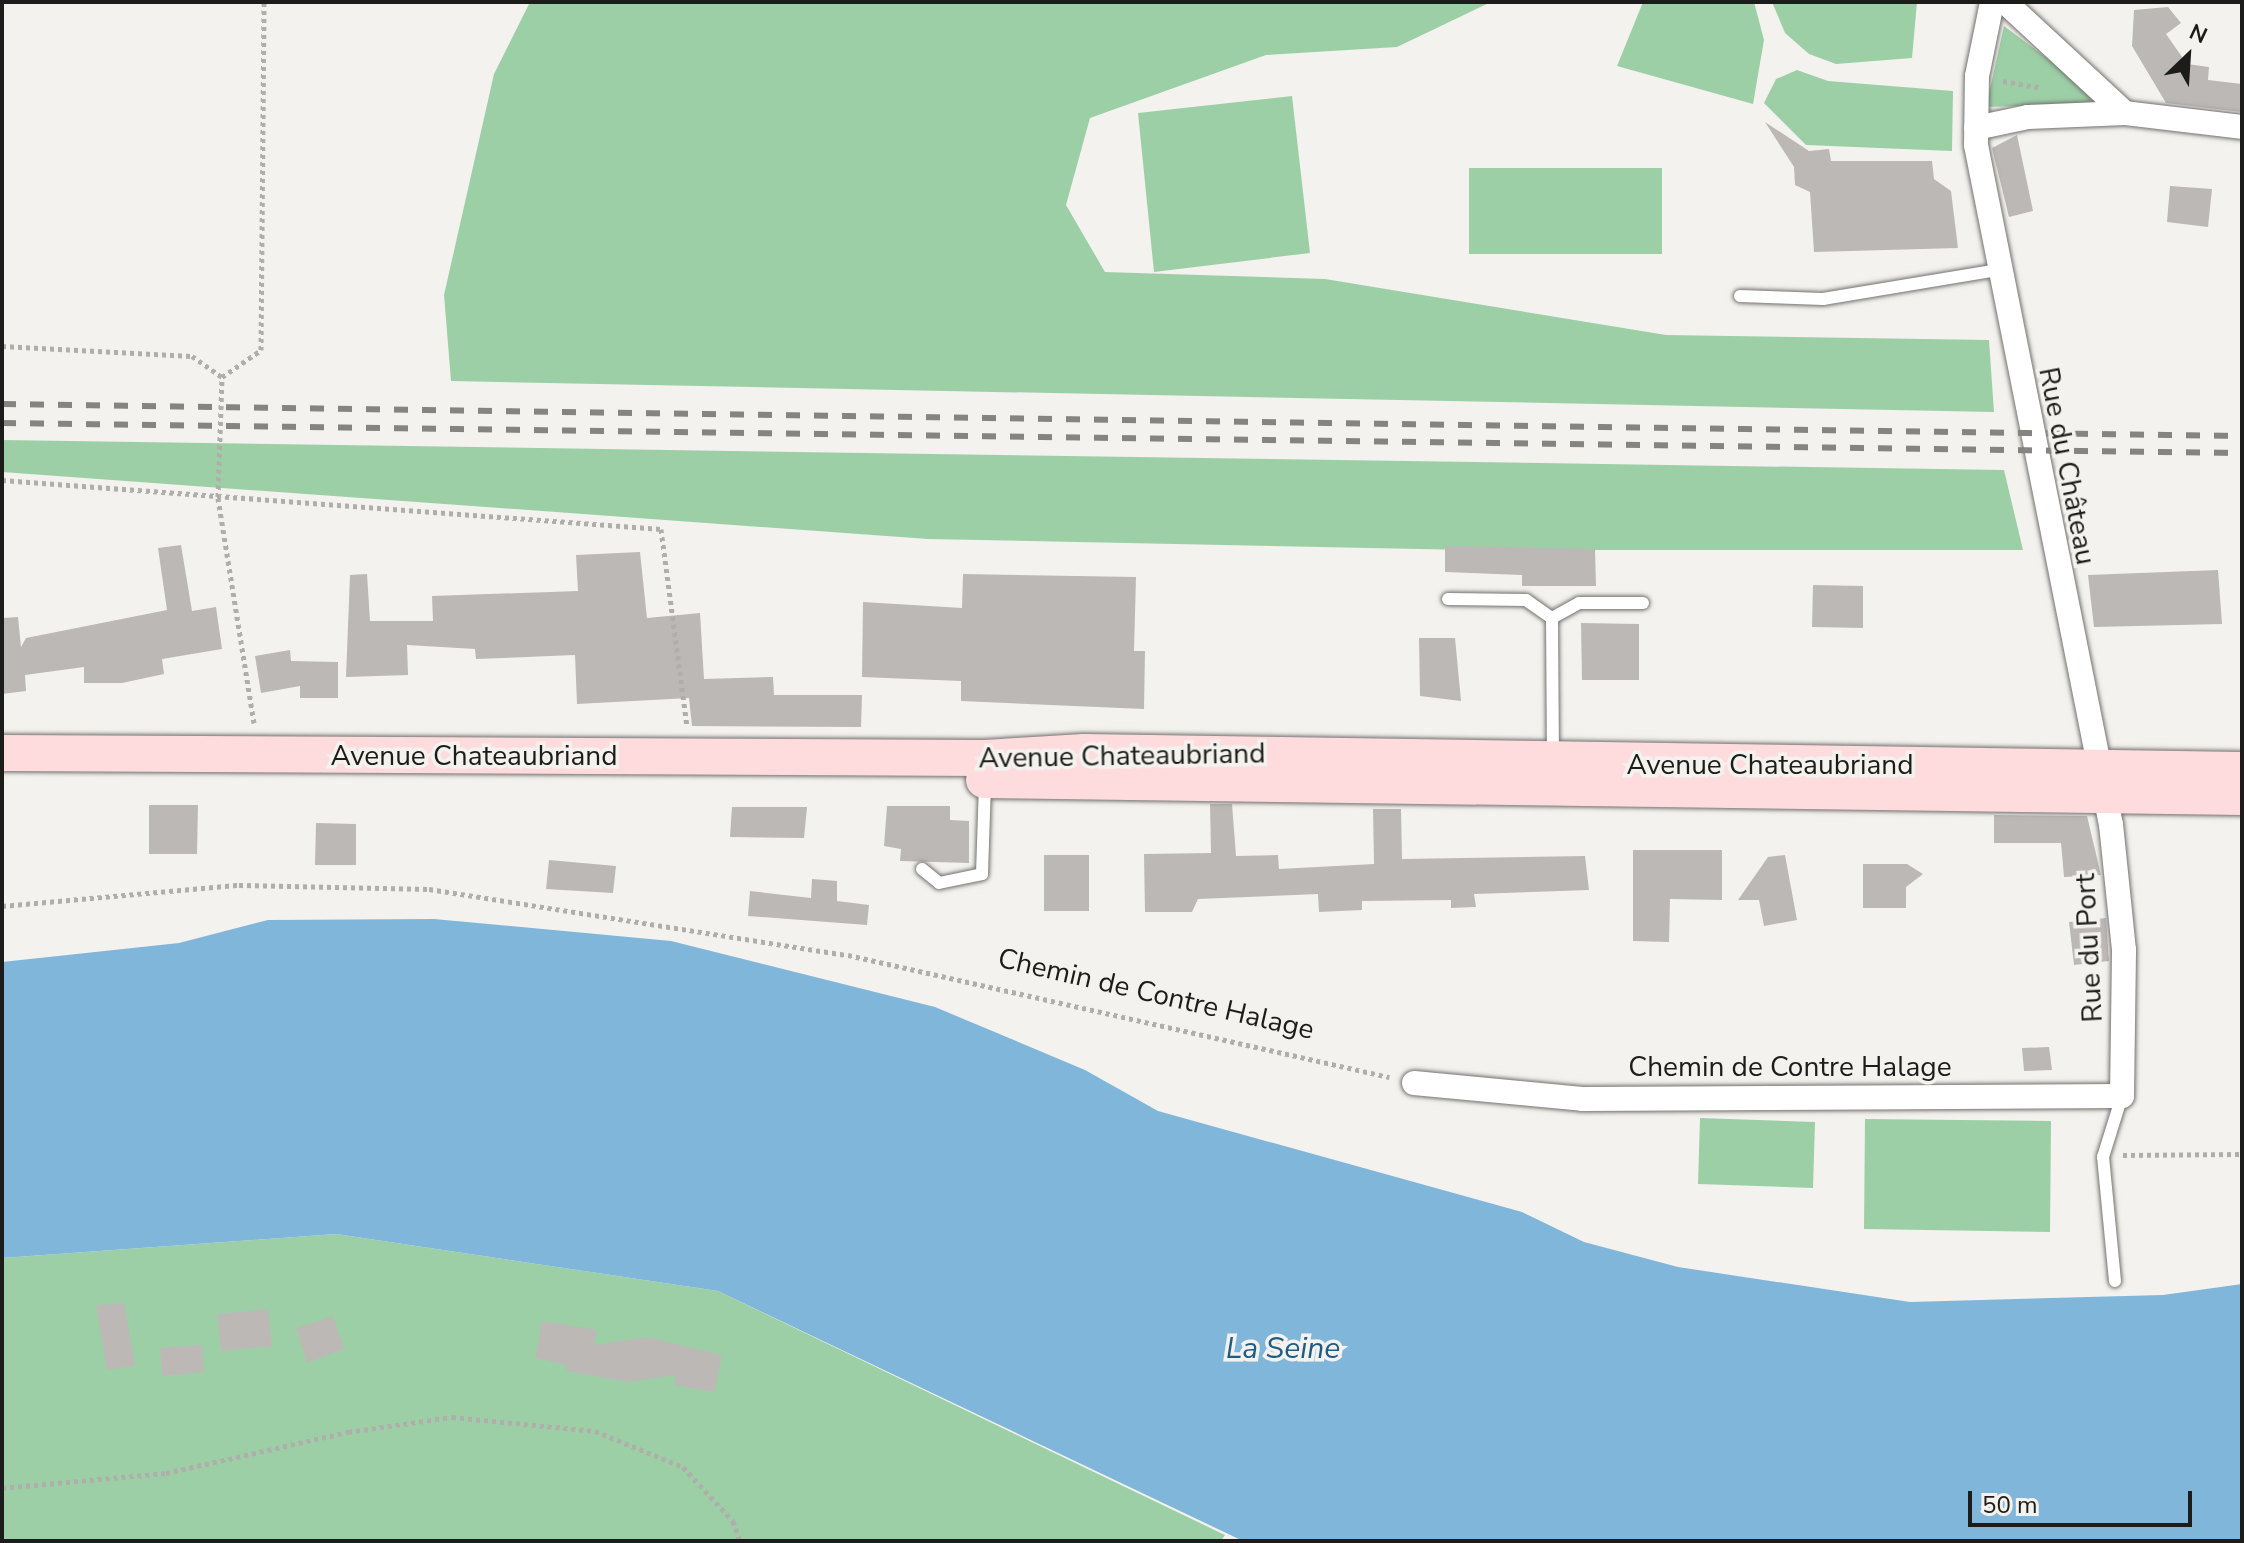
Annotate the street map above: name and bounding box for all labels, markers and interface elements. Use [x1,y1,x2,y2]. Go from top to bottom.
north arrow [2148,16,2228,96]
text: N [2184,17,2212,51]
street label: Rue du Château [2031,364,2103,568]
street label: Avenue Chateaubriand [978,737,1266,775]
street label: Avenue Chateaubriand [330,739,618,773]
street label: Avenue Chateaubriand [1626,748,1914,782]
street label: Rue du Port [2068,873,2110,1023]
street label: Chemin de Contre Halage [995,941,1317,1047]
street label: Chemin de Contre Halage [1628,1050,1952,1084]
water label: La Seine [1226,1331,1340,1367]
scale bar [1972,1475,2196,1525]
text: 50 m [1982,1489,2038,1521]

